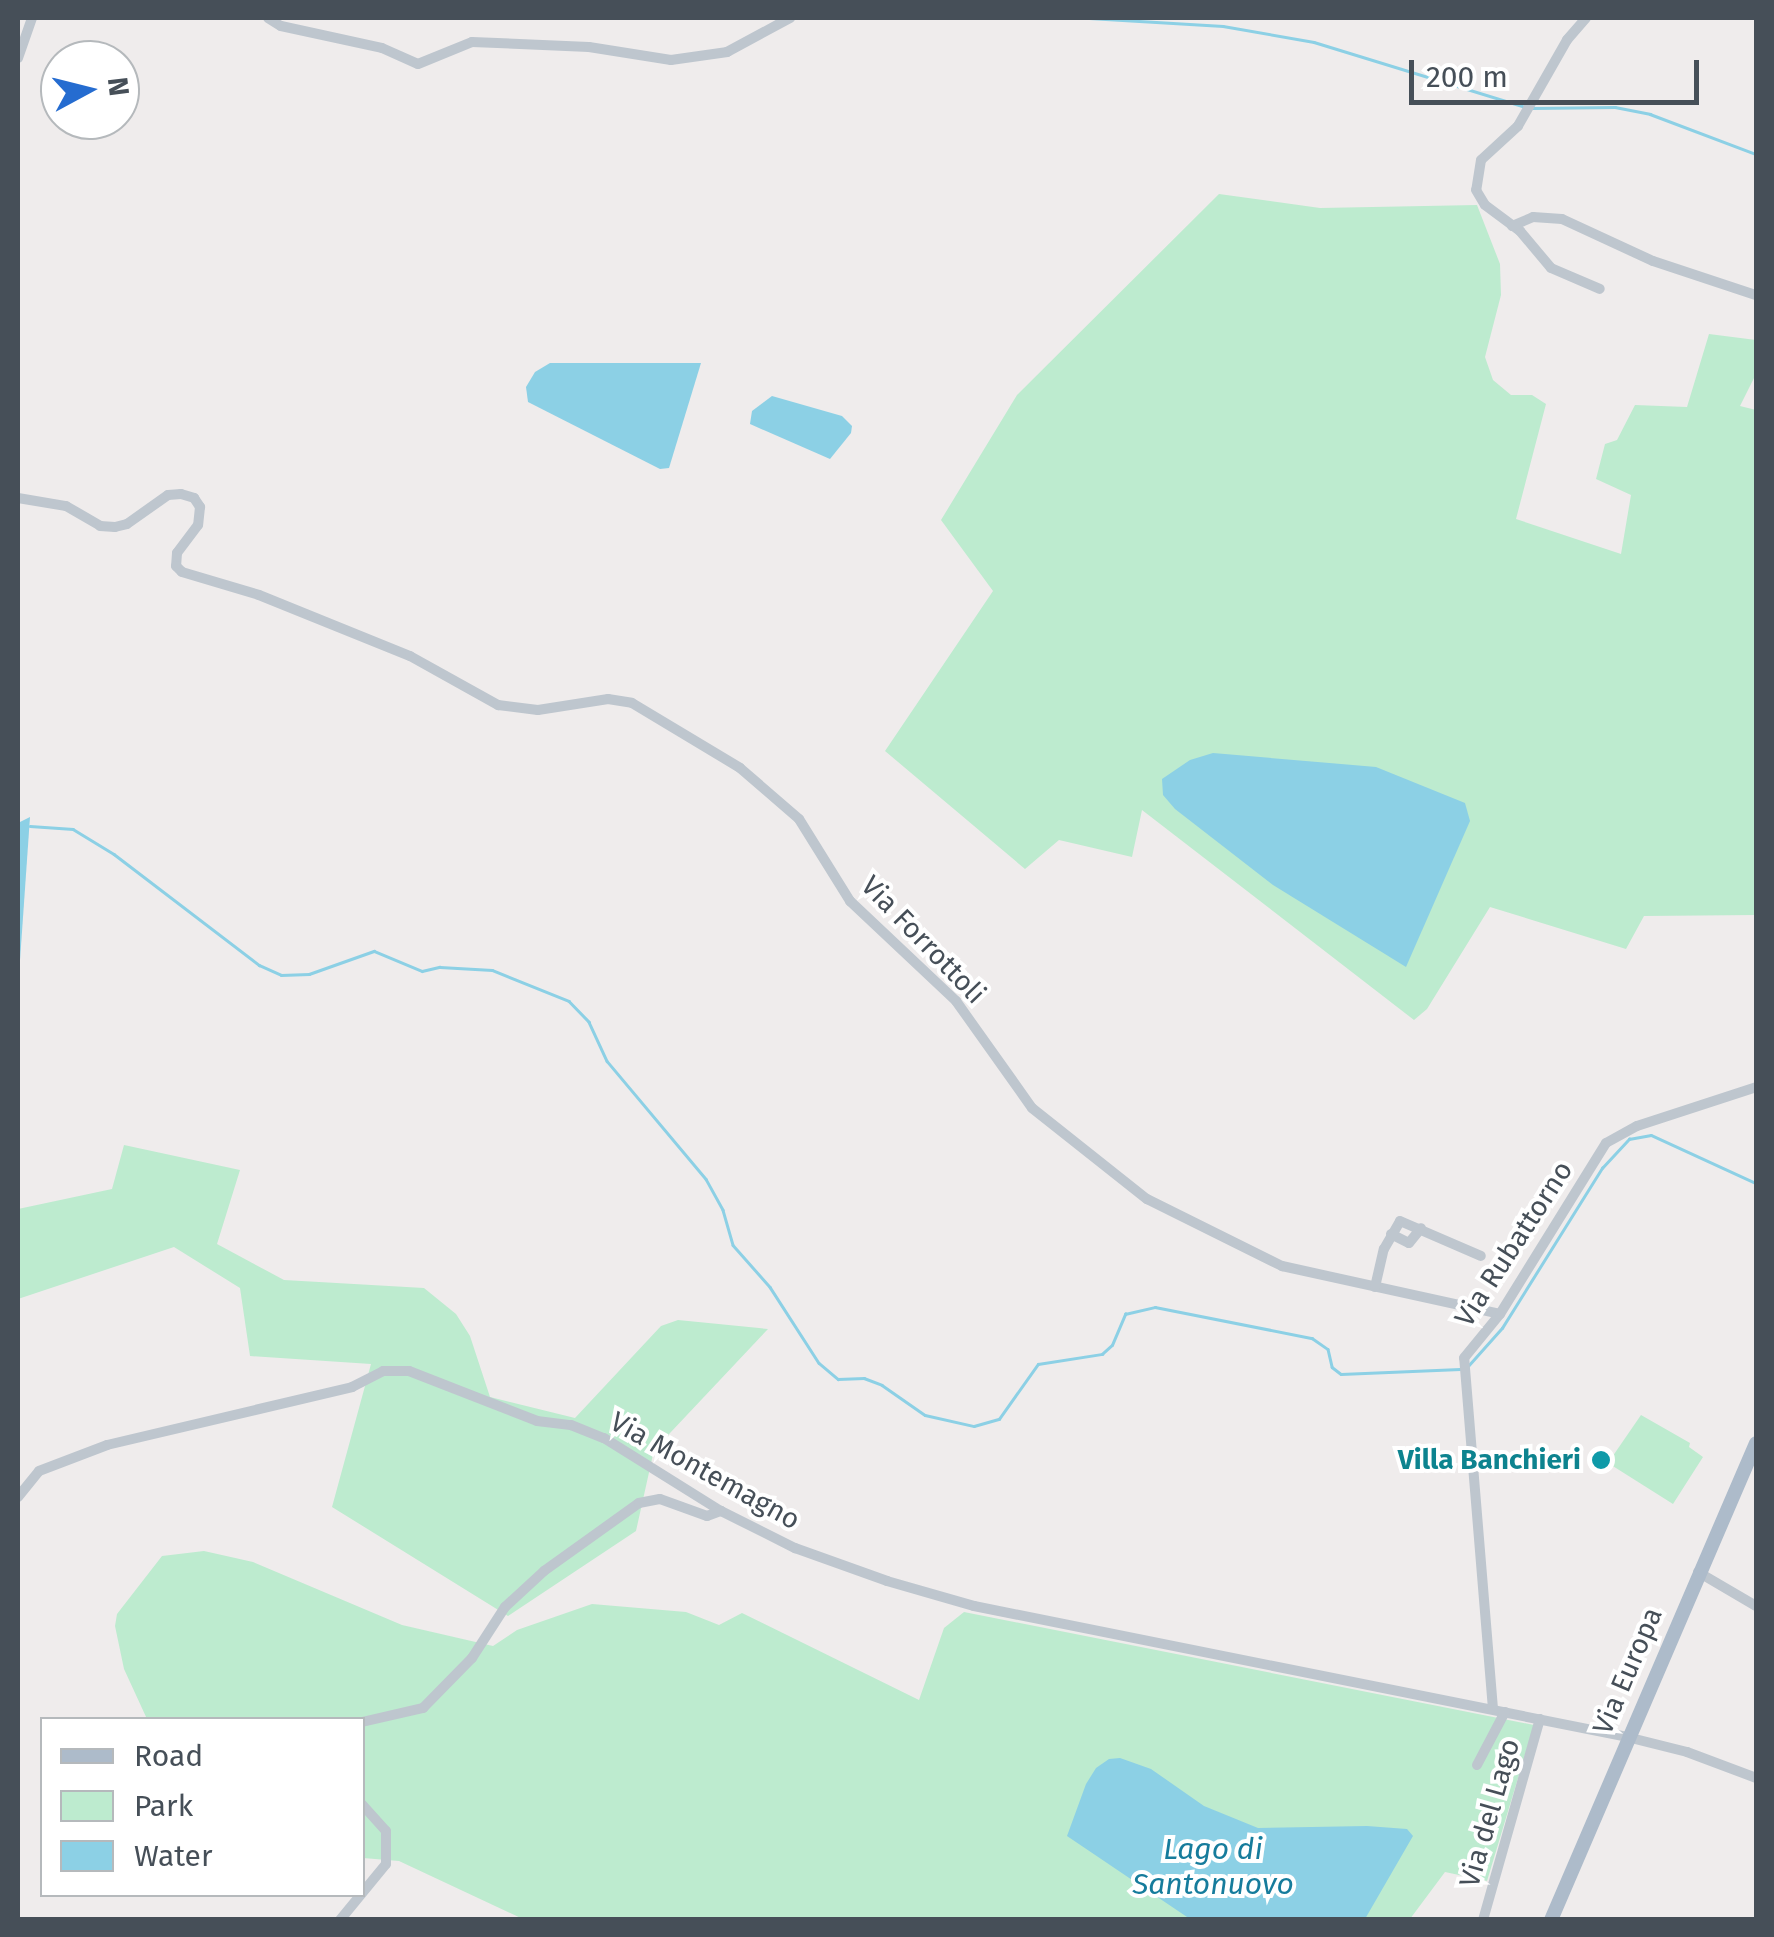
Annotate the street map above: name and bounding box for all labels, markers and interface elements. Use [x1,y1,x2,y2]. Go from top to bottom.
north arrow [40,40,140,140]
scale bar [1414,40,1704,102]
text: 200 m [1426,59,1508,95]
text: N [101,75,136,98]
street label: Via Forrottoli [854,869,992,1011]
street label: Via Rubattorno [1448,1155,1580,1333]
street label: Via Montemagno [604,1405,806,1537]
place label: Villa Banchieri [1398,1443,1581,1477]
marker: Villa Banchieri [1590,1449,1612,1471]
street label: Via Europa [1586,1602,1670,1740]
legend [40,1717,365,1897]
street label: Via del Lago [1453,1735,1527,1891]
text: Road [134,1738,203,1774]
text: Park [134,1788,193,1824]
water label: Lago di Santonuovo [1132,1831,1294,1902]
text: Water [134,1838,213,1874]

